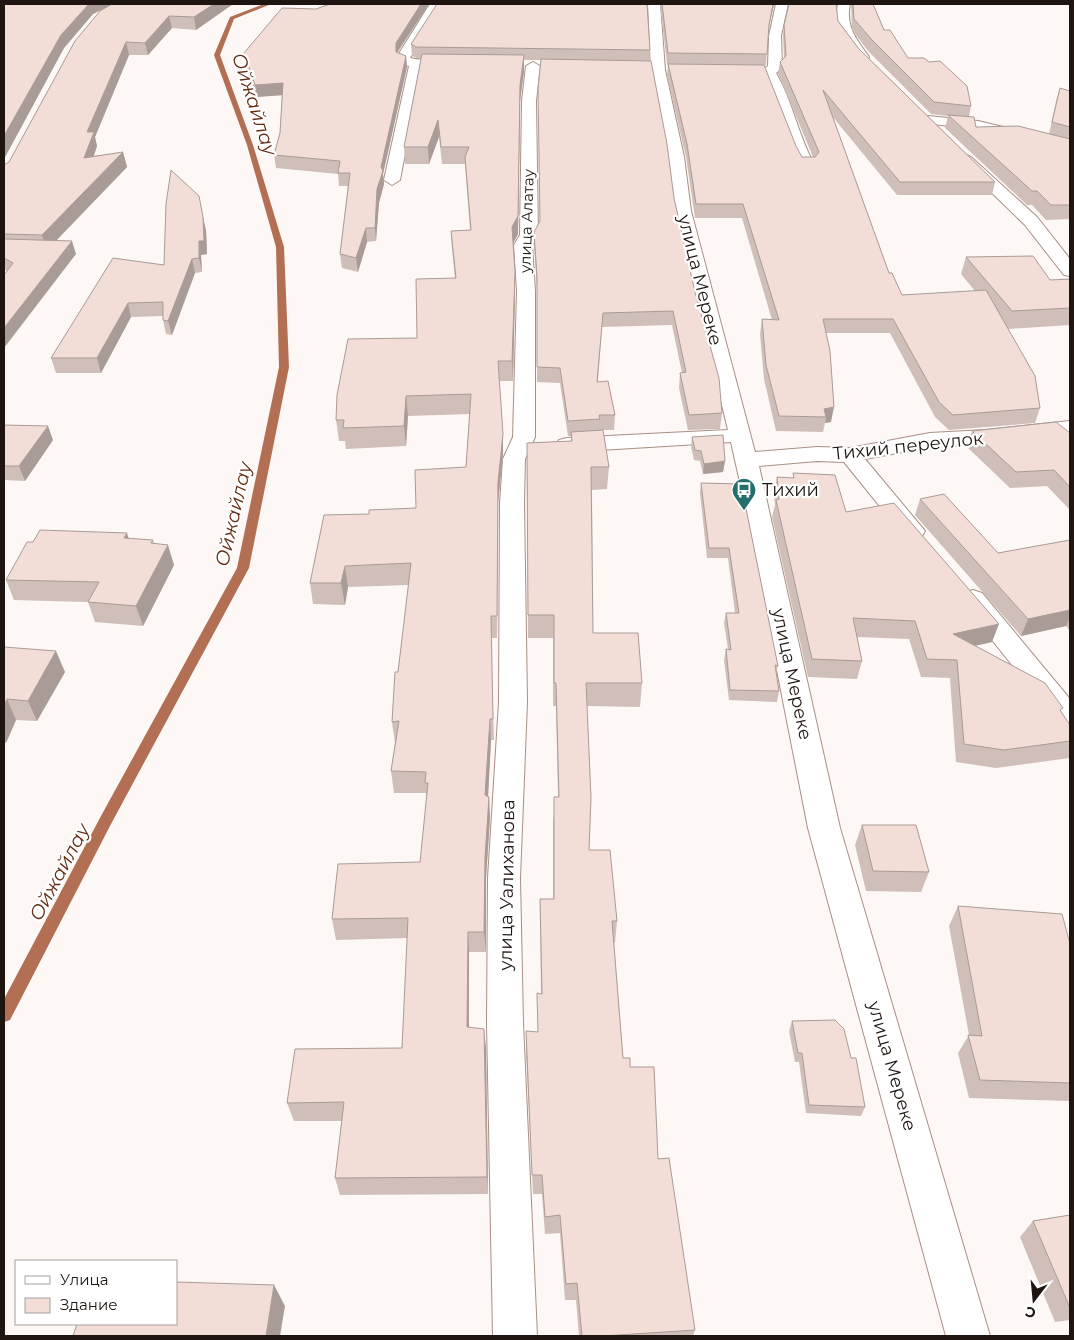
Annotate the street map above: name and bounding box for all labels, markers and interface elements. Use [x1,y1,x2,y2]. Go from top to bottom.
water label: Ойжайлау [227,50,282,160]
street label: улица Алатау [515,168,538,274]
street label: улица Мереке [673,211,727,348]
street label: Тихий переулок [832,427,985,465]
water label: Ойжайлау [210,458,257,569]
bus stop icon: Тихий [731,477,757,511]
place label: Тихий [762,479,819,501]
street label: улица Мереке [767,605,817,742]
street label: улица Уалиханова [494,799,519,972]
water label: Ойжайлау [24,819,95,925]
street label: улица Мереке [863,998,921,1133]
legend [15,1260,178,1325]
text: Улица [60,1270,108,1289]
north arrow [1009,1275,1059,1325]
text: Здание [60,1295,118,1314]
text: С [1023,1302,1038,1323]

